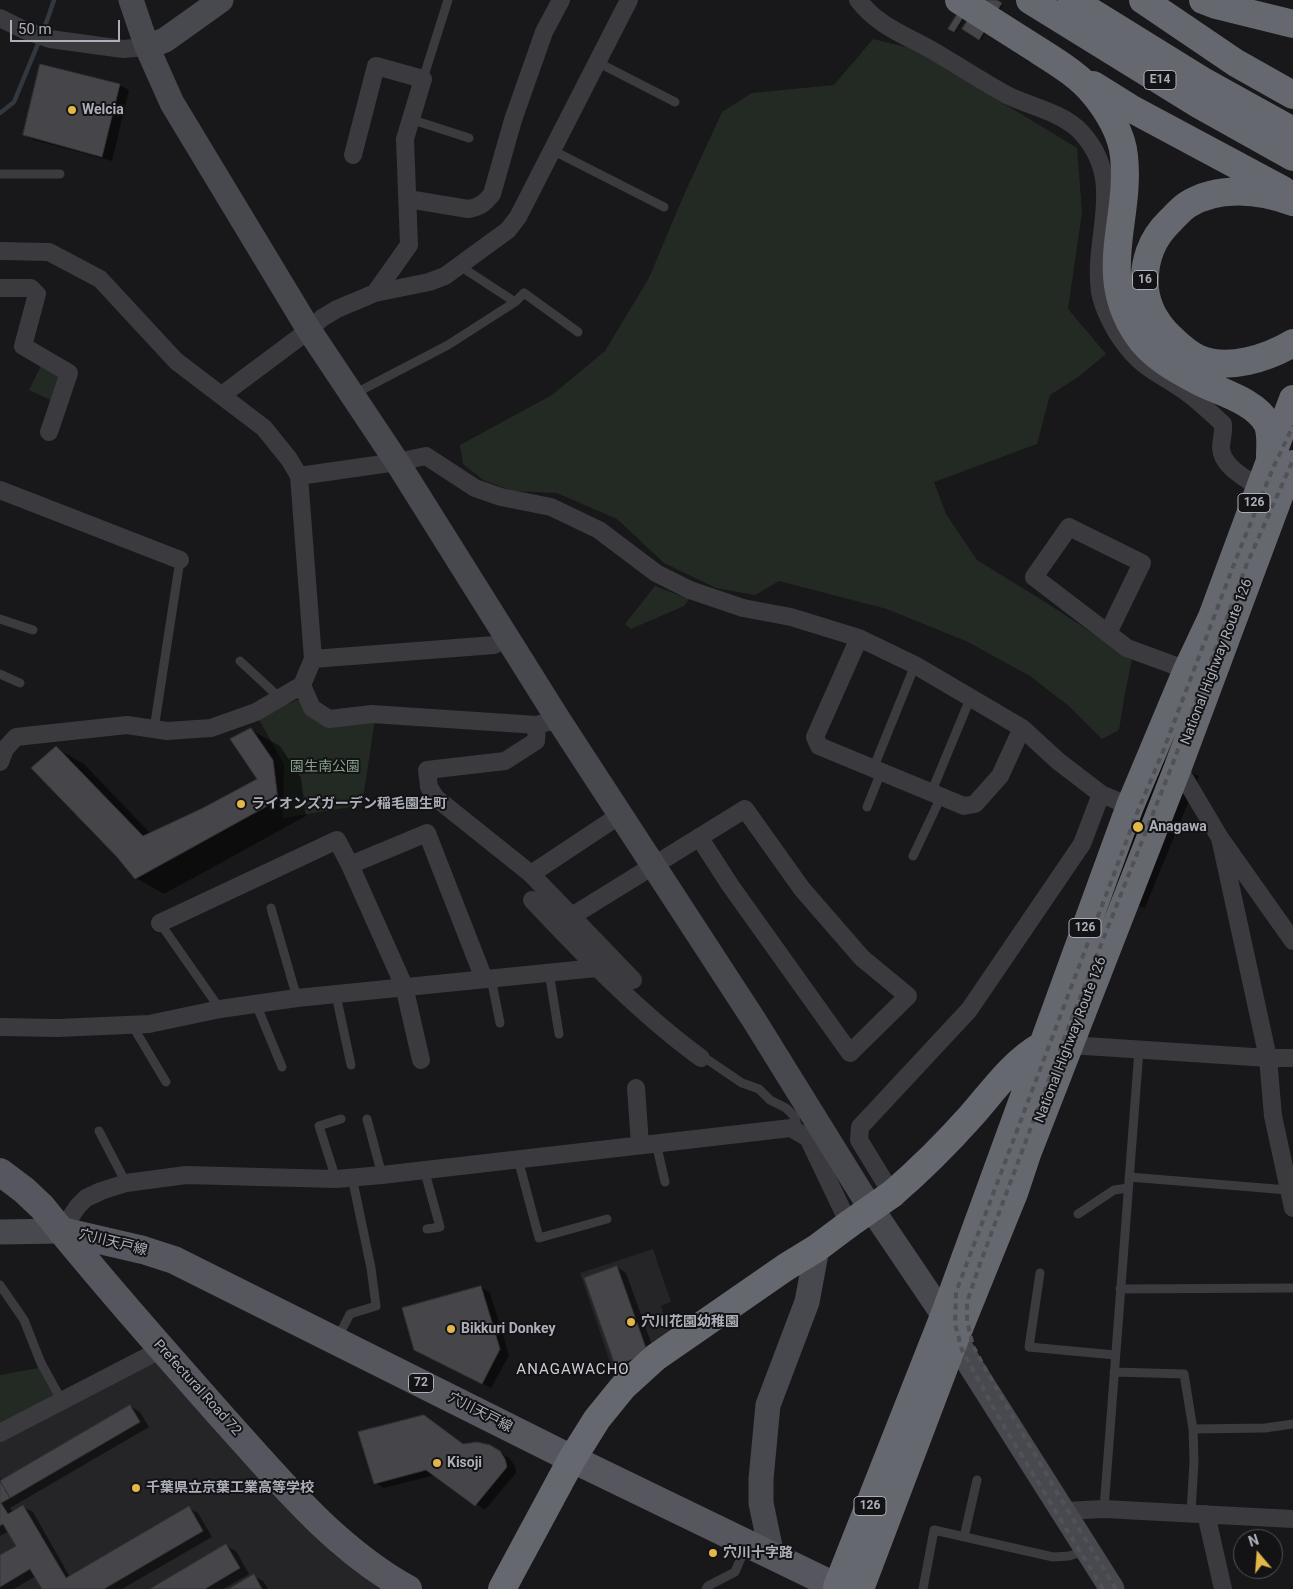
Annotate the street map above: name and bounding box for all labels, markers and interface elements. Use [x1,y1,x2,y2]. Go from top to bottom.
scale bar [12,10,122,42]
text: 50 m [18,20,52,38]
road number: E14 [1144,70,1176,90]
place label: Welcia [82,102,124,118]
marker: Welcia [66,104,78,116]
road number: 16 [1132,270,1158,290]
road number: 126 [1238,493,1270,512]
street label: National Highway Route 126 [1178,577,1256,747]
park label: 園生南公園 [290,759,360,775]
place label: ライオンズガーデン稲毛園生町 [251,796,447,812]
marker: ライオンズガーデン稲毛園生町 [235,798,247,810]
place label: Anagawa [1149,819,1207,835]
marker: Anagawa [1131,820,1145,834]
road number: 126 [1069,918,1101,938]
street label: National Highway Route 126 [1032,955,1110,1125]
street label: 穴川天戸線 [77,1226,149,1260]
place label: 穴川花園幼稚園 [641,1314,739,1330]
marker: 穴川花園幼稚園 [625,1316,637,1328]
place label: Bikkuri Donkey [461,1321,555,1337]
marker: Bikkuri Donkey [445,1323,457,1335]
street label: Prefectural Road 72 [150,1337,244,1439]
district label: ANAGAWACHO [515,1361,631,1379]
road number: 72 [408,1374,434,1392]
street label: 穴川天戸線 [445,1390,515,1436]
place label: Kisoji [447,1455,482,1471]
marker: Kisoji [431,1457,443,1469]
place label: 千葉県立京葉工業高等学校 [146,1480,314,1496]
marker: 千葉県立京葉工業高等学校 [130,1482,142,1494]
road number: 126 [854,1496,886,1515]
north arrow [1233,1529,1283,1579]
text: N [1246,1532,1261,1550]
place label: 穴川十字路 [723,1545,793,1561]
marker: 穴川十字路 [707,1547,719,1559]

